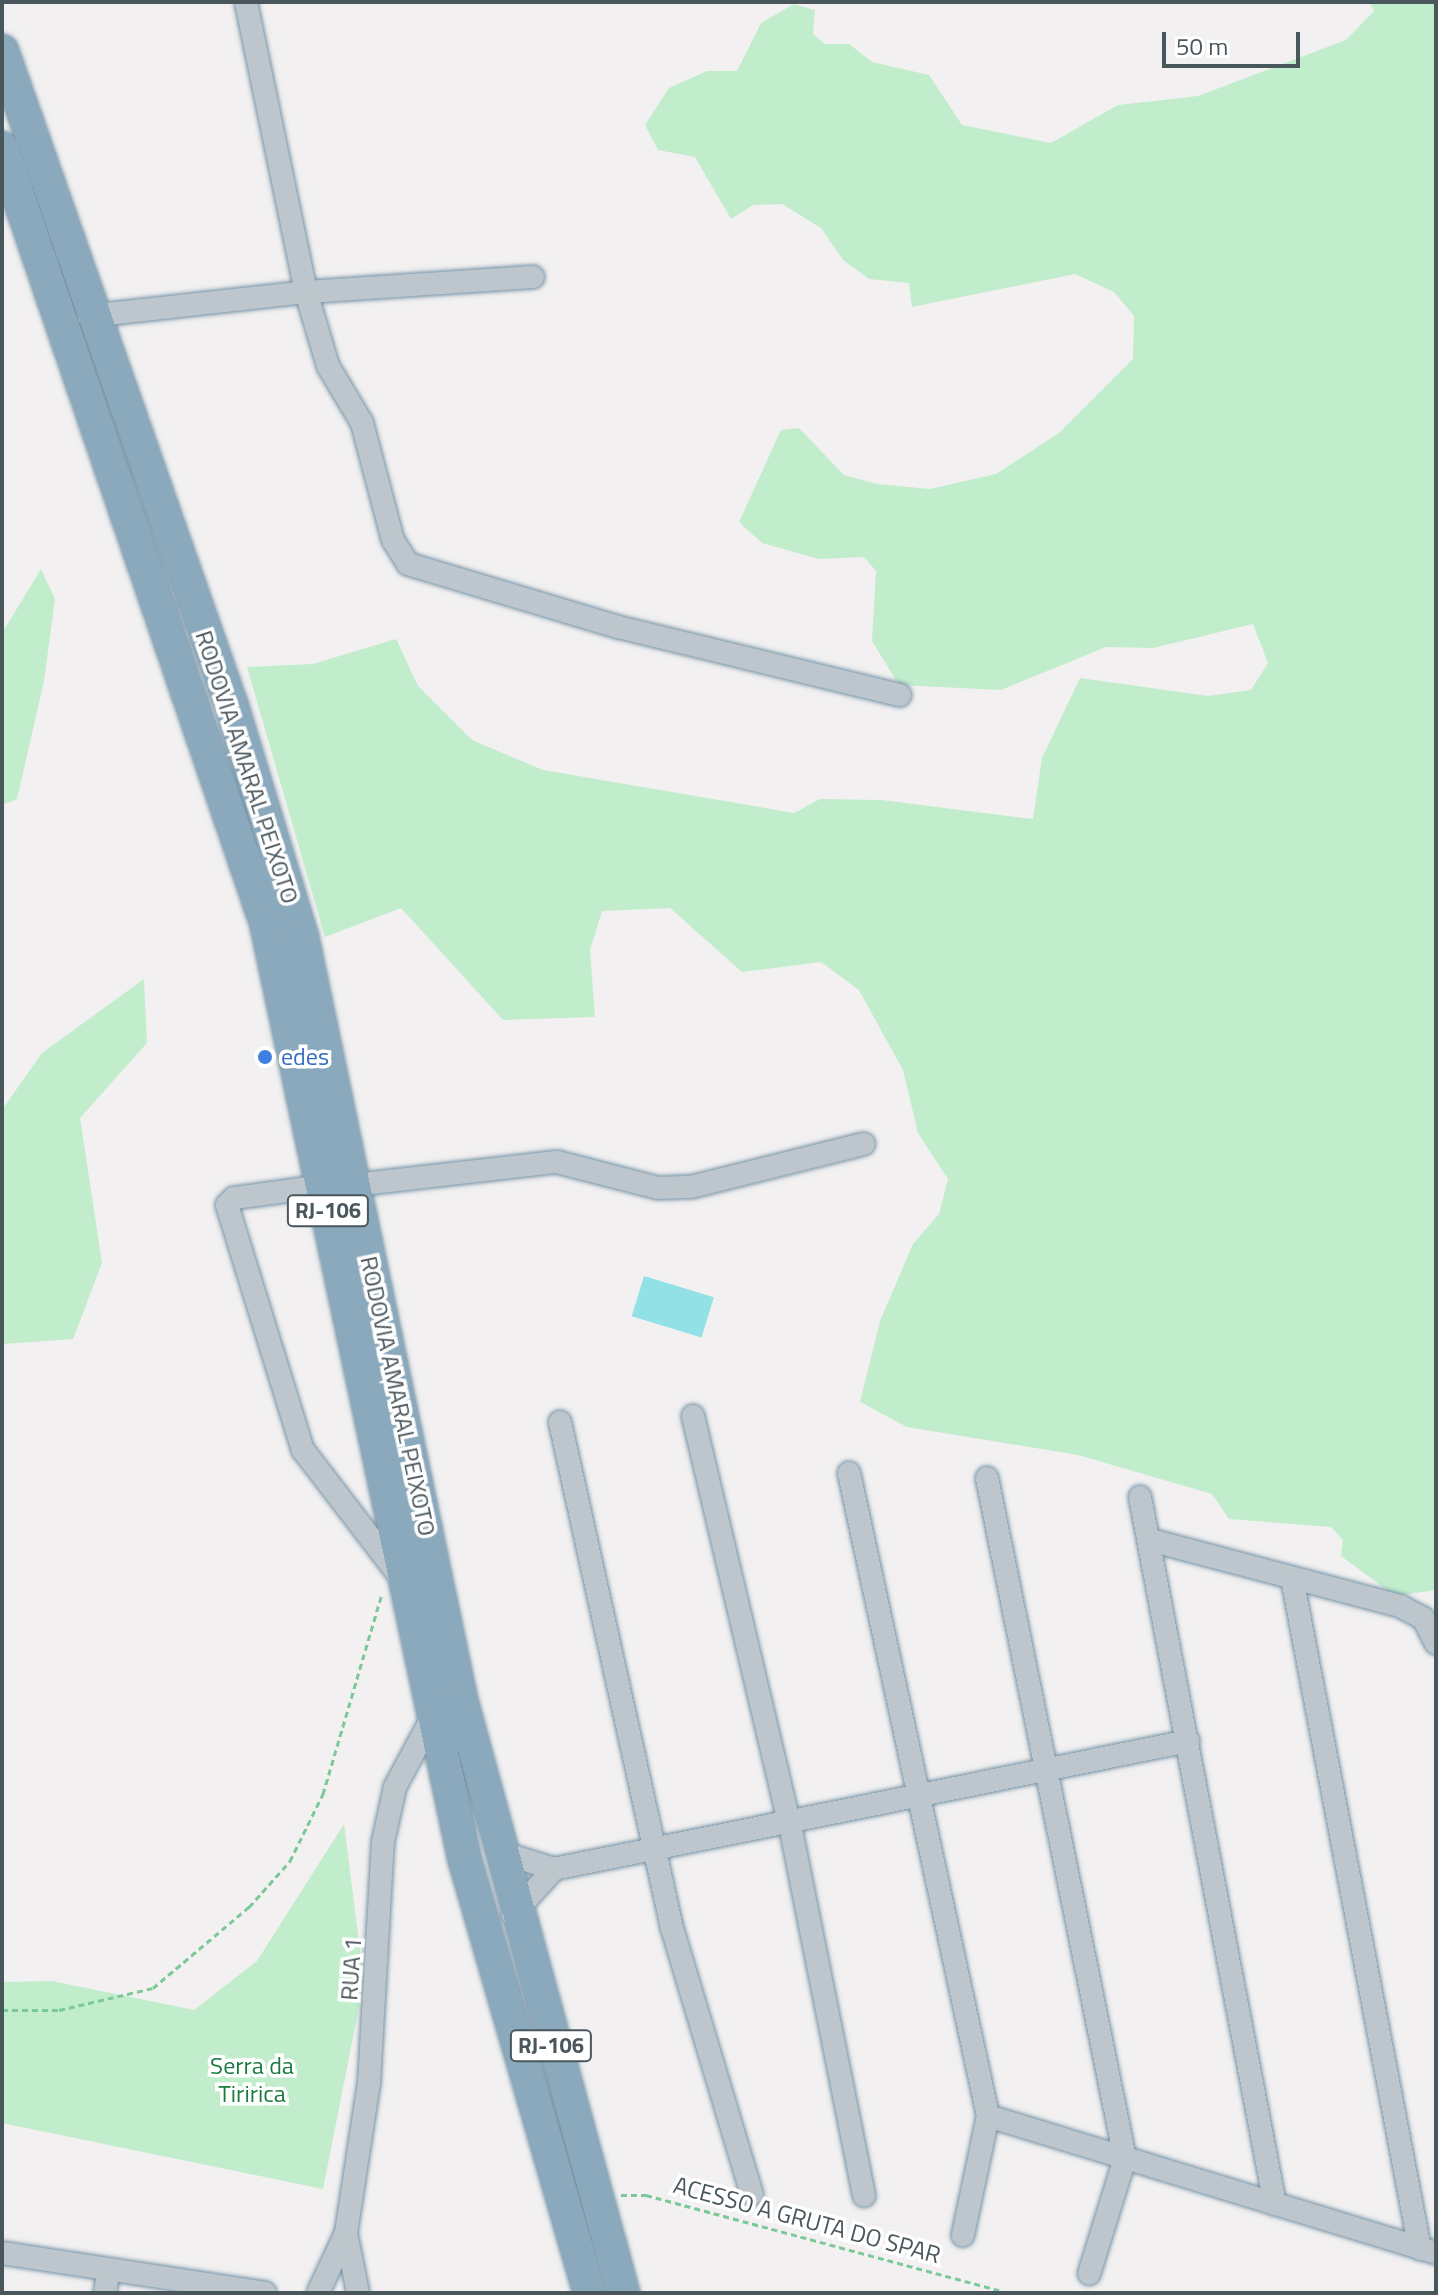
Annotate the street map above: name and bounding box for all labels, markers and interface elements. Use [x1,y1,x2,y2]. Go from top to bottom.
scale bar [1166,16,1304,66]
text: 50 m [1176,28,1228,64]
street label: RODOVIA AMARAL PEIXOTO [189,627,305,907]
place label: edes [281,1043,329,1071]
marker: edes [256,1048,274,1066]
road number: RJ-106 [286,1193,370,1229]
street label: RODOVIA AMARAL PEIXOTO [354,1253,442,1539]
street label: RUA 1 [334,1937,368,2001]
road number: RJ-106 [509,2028,593,2064]
park label: Serra da Tiririca [210,2052,294,2108]
street label: ACESSO A GRUTA DO SPAR [670,2170,944,2270]

